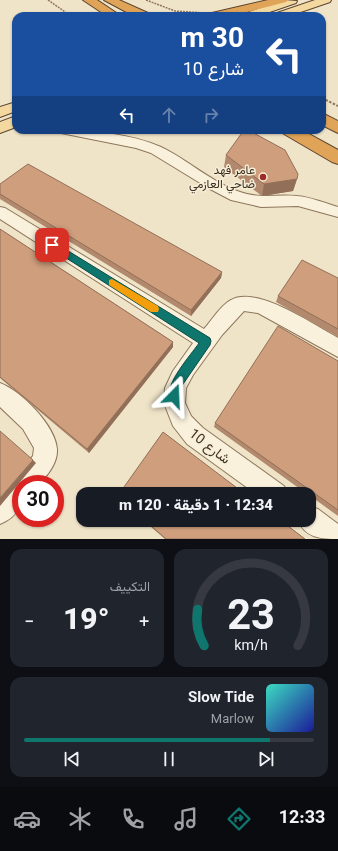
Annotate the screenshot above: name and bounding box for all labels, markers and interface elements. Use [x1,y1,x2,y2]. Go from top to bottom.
text: 30 m [181,18,244,62]
icon: left [258,28,310,80]
text: شارع 10 [183,57,244,85]
icon: left [116,104,138,126]
icon: ahead [158,104,180,126]
icon: right [200,104,222,126]
place label: عامر فهد ضاحي العازمي [189,162,255,194]
marker: عامر فهد ضاحي العازمي [258,172,268,182]
pin [35,228,69,262]
icon: arrive [41,234,63,256]
position arrow [153,375,195,417]
street label: شارع 10 [183,424,234,471]
speed limit sign: 30 [12,475,64,527]
text: 12:34 · 1 دقيقة · 120 m [119,495,273,518]
text: التكييف [110,578,150,598]
text: 23 [227,586,275,651]
text: 19° [63,598,109,645]
text: − [24,604,34,639]
text: + [138,604,150,639]
text: km/h [234,635,268,658]
text: Slow Tide [188,687,254,710]
text: Marlow [211,710,254,730]
icon: previous [61,748,83,770]
icon: pause [158,748,180,770]
icon: next [255,748,277,770]
icon: car [13,805,41,833]
icon: climate [66,805,94,833]
icon: phone [119,805,147,833]
icon: music [172,805,200,833]
icon: directions [225,805,253,833]
text: 12:33 [279,805,325,833]

